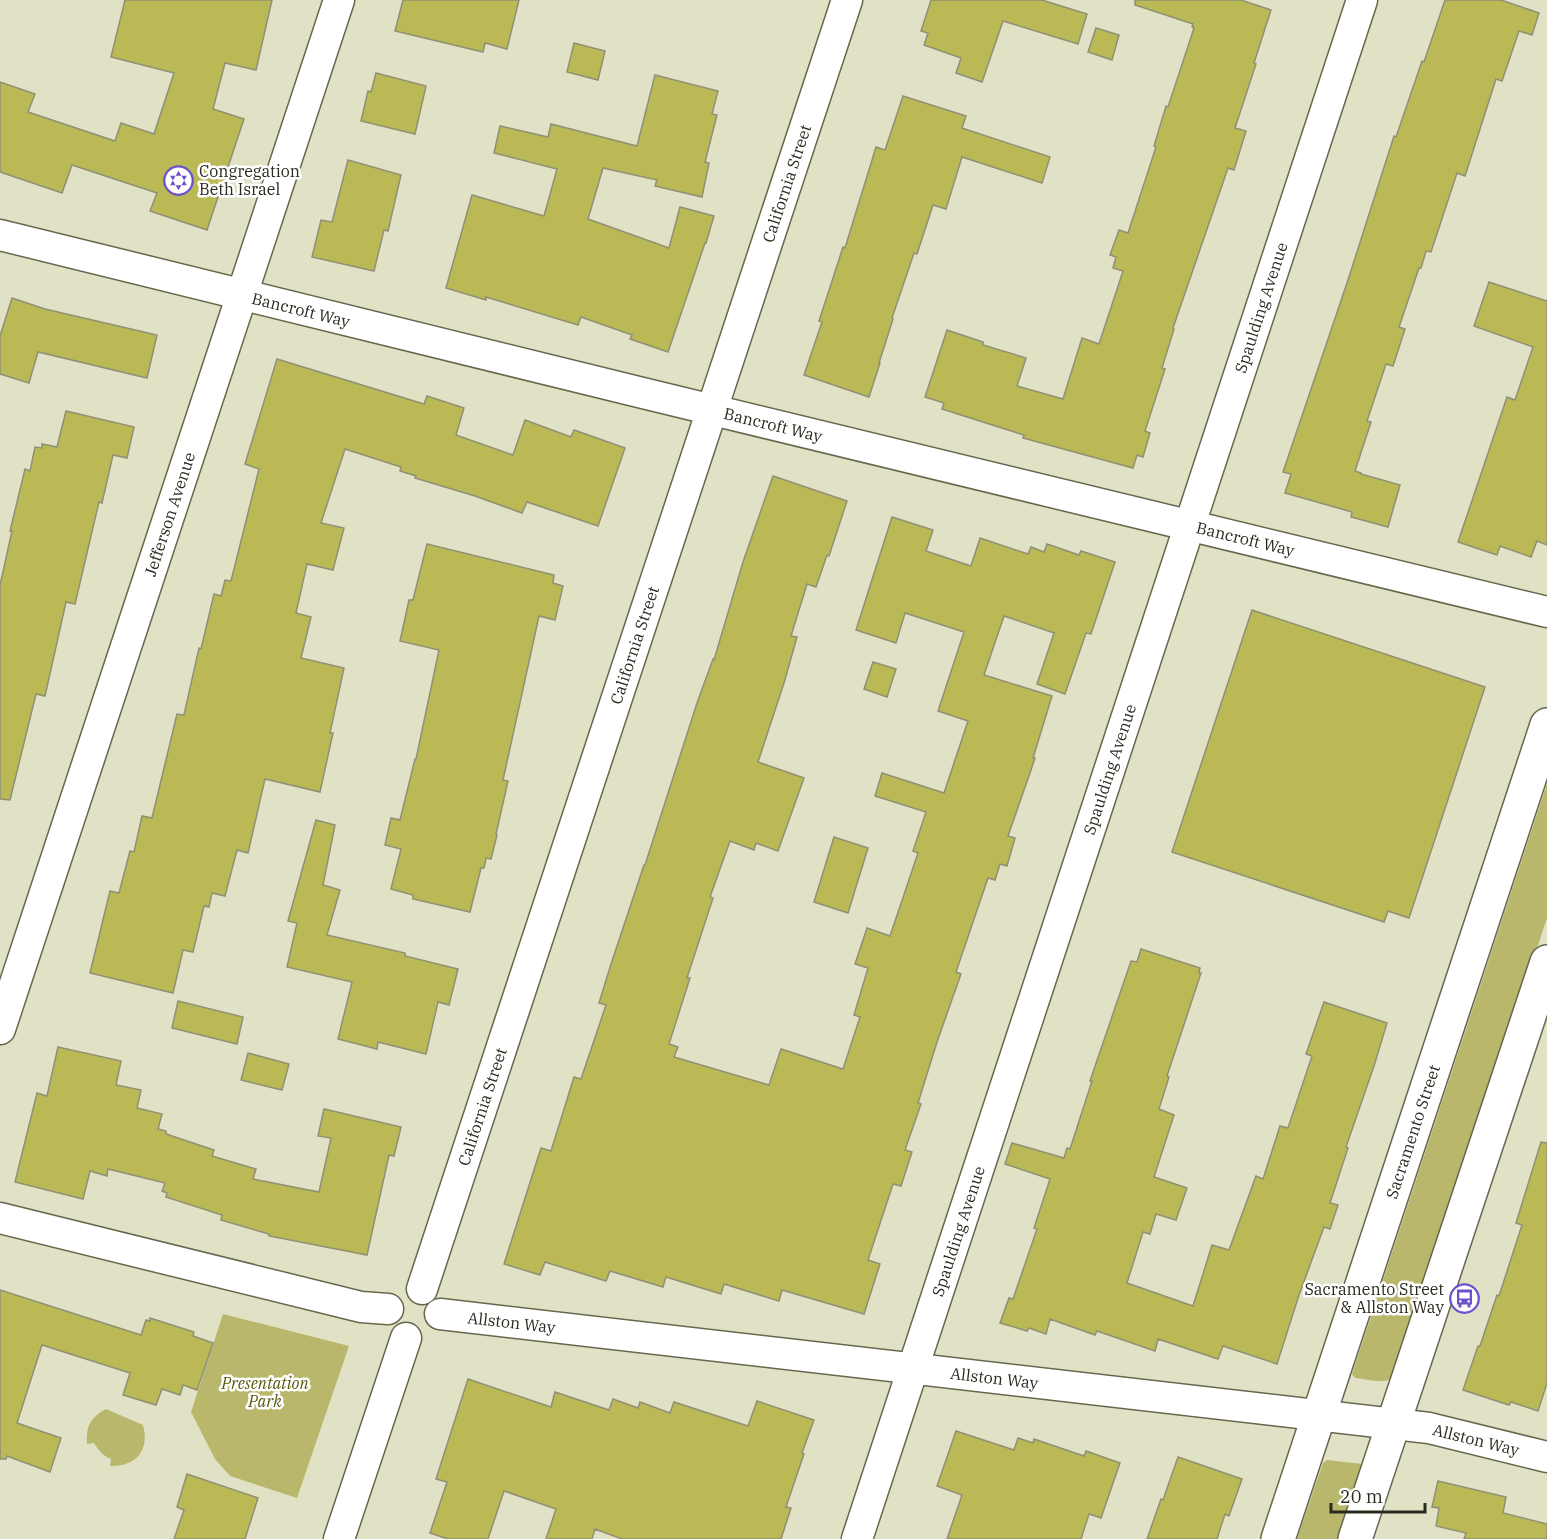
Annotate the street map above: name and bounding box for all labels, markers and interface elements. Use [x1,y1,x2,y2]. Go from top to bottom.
street label: California Street [758,122,815,245]
place label: Congregation Beth Israel [199,161,300,199]
synagogue icon: Congregation Beth Israel [162,164,194,196]
street label: Spaulding Avenue [1230,240,1292,376]
street label: Bancroft Way [250,288,353,331]
street label: Bancroft Way [722,403,825,446]
street label: Jefferson Avenue [140,450,199,579]
street label: Bancroft Way [1194,517,1297,560]
street label: California Street [606,583,663,707]
street label: Spaulding Avenue [1079,701,1140,837]
street label: California Street [453,1045,511,1168]
street label: Sacramento Street [1381,1062,1444,1201]
street label: Spaulding Avenue [927,1163,989,1299]
place label: Sacramento Street & Allston Way [1304,1279,1444,1317]
bus stop icon: Sacramento Street & Allston Way [1449,1282,1481,1314]
street label: Allston Way [466,1307,557,1337]
street label: Allston Way [949,1363,1040,1393]
park label: Presentation Park [220,1373,309,1411]
street label: Allston Way [1431,1419,1522,1460]
scale bar [1331,1476,1426,1514]
text: 20 m [1340,1485,1383,1508]

